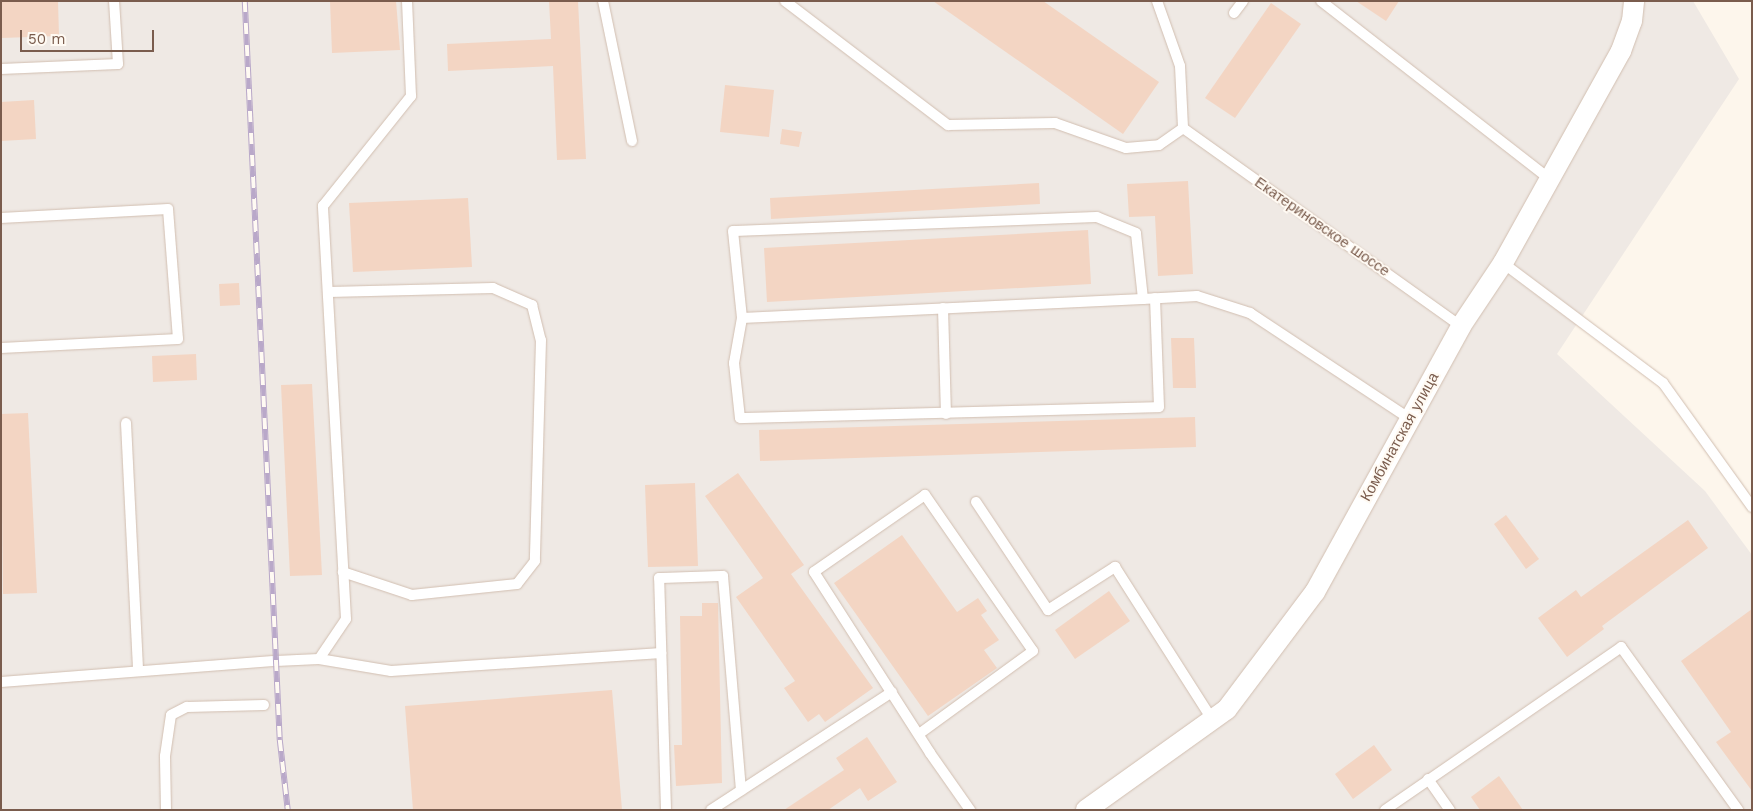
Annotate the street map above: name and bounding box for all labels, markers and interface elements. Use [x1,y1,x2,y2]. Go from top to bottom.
scale bar [22,20,156,52]
text: 50 m [28,30,65,48]
street label: Екатериновское шоссе [1251,173,1393,281]
street label: Комбинатская улица [1357,369,1443,505]

